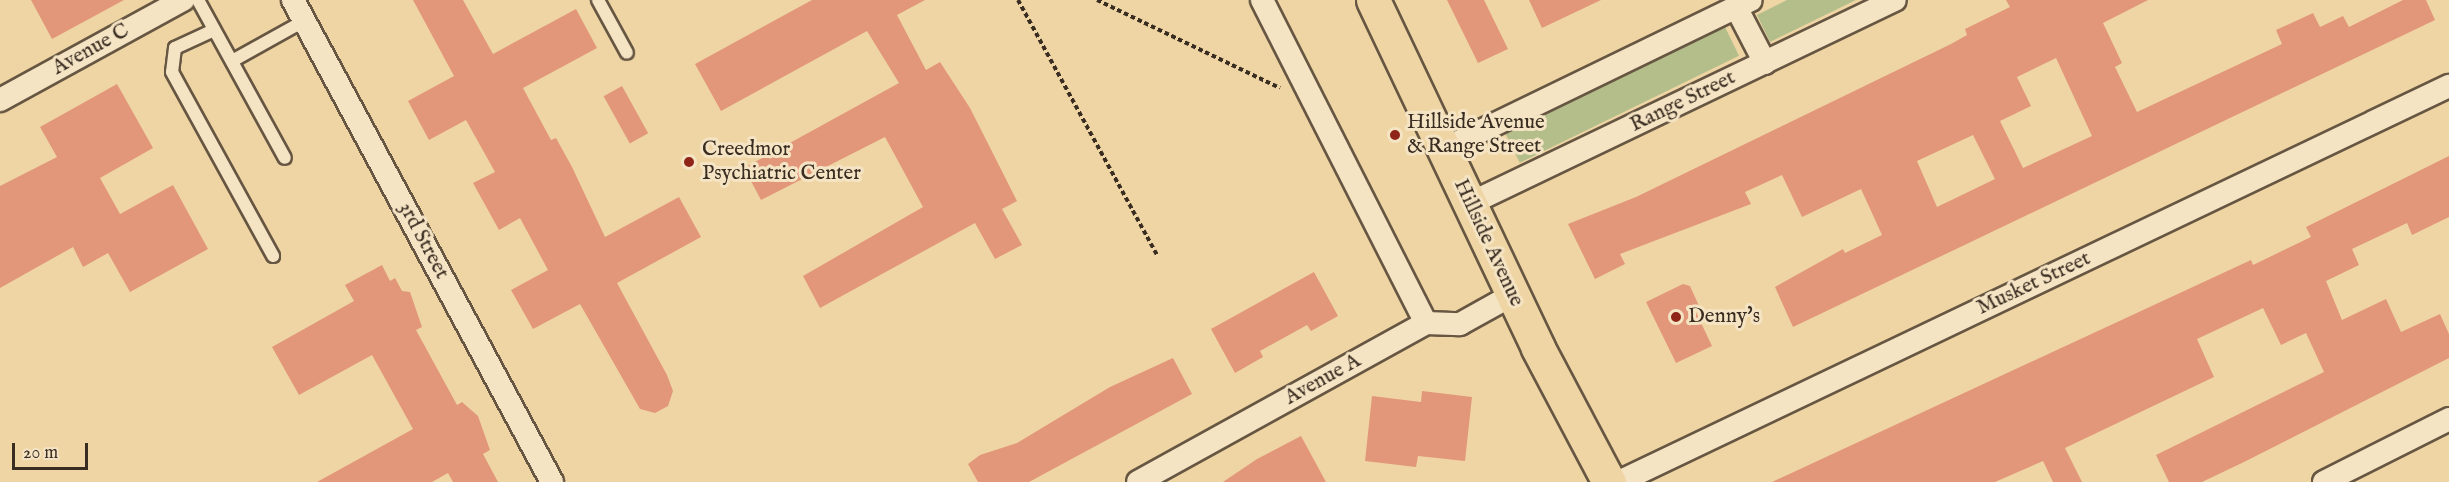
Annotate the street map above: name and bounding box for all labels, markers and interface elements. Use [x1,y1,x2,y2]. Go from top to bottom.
street label: Avenue C [48,19,134,81]
street label: Range Street [1626,66,1740,138]
place label: Hillside Avenue & Range Street [1407,110,1545,160]
marker: Hillside Avenue & Range Street [1388,128,1402,142]
place label: Creedmor Psychiatric Center [702,137,861,187]
marker: Creedmor Psychiatric Center [680,153,698,171]
street label: Hillside Avenue [1447,175,1529,311]
street label: 3rd Street [392,198,454,284]
street label: Musket Street [1973,247,2095,321]
place label: Denny's [1688,304,1760,330]
marker: Denny's [1669,310,1683,324]
street label: Avenue A [1281,349,1365,411]
scale bar [15,431,92,469]
text: 20 m [23,442,58,465]

